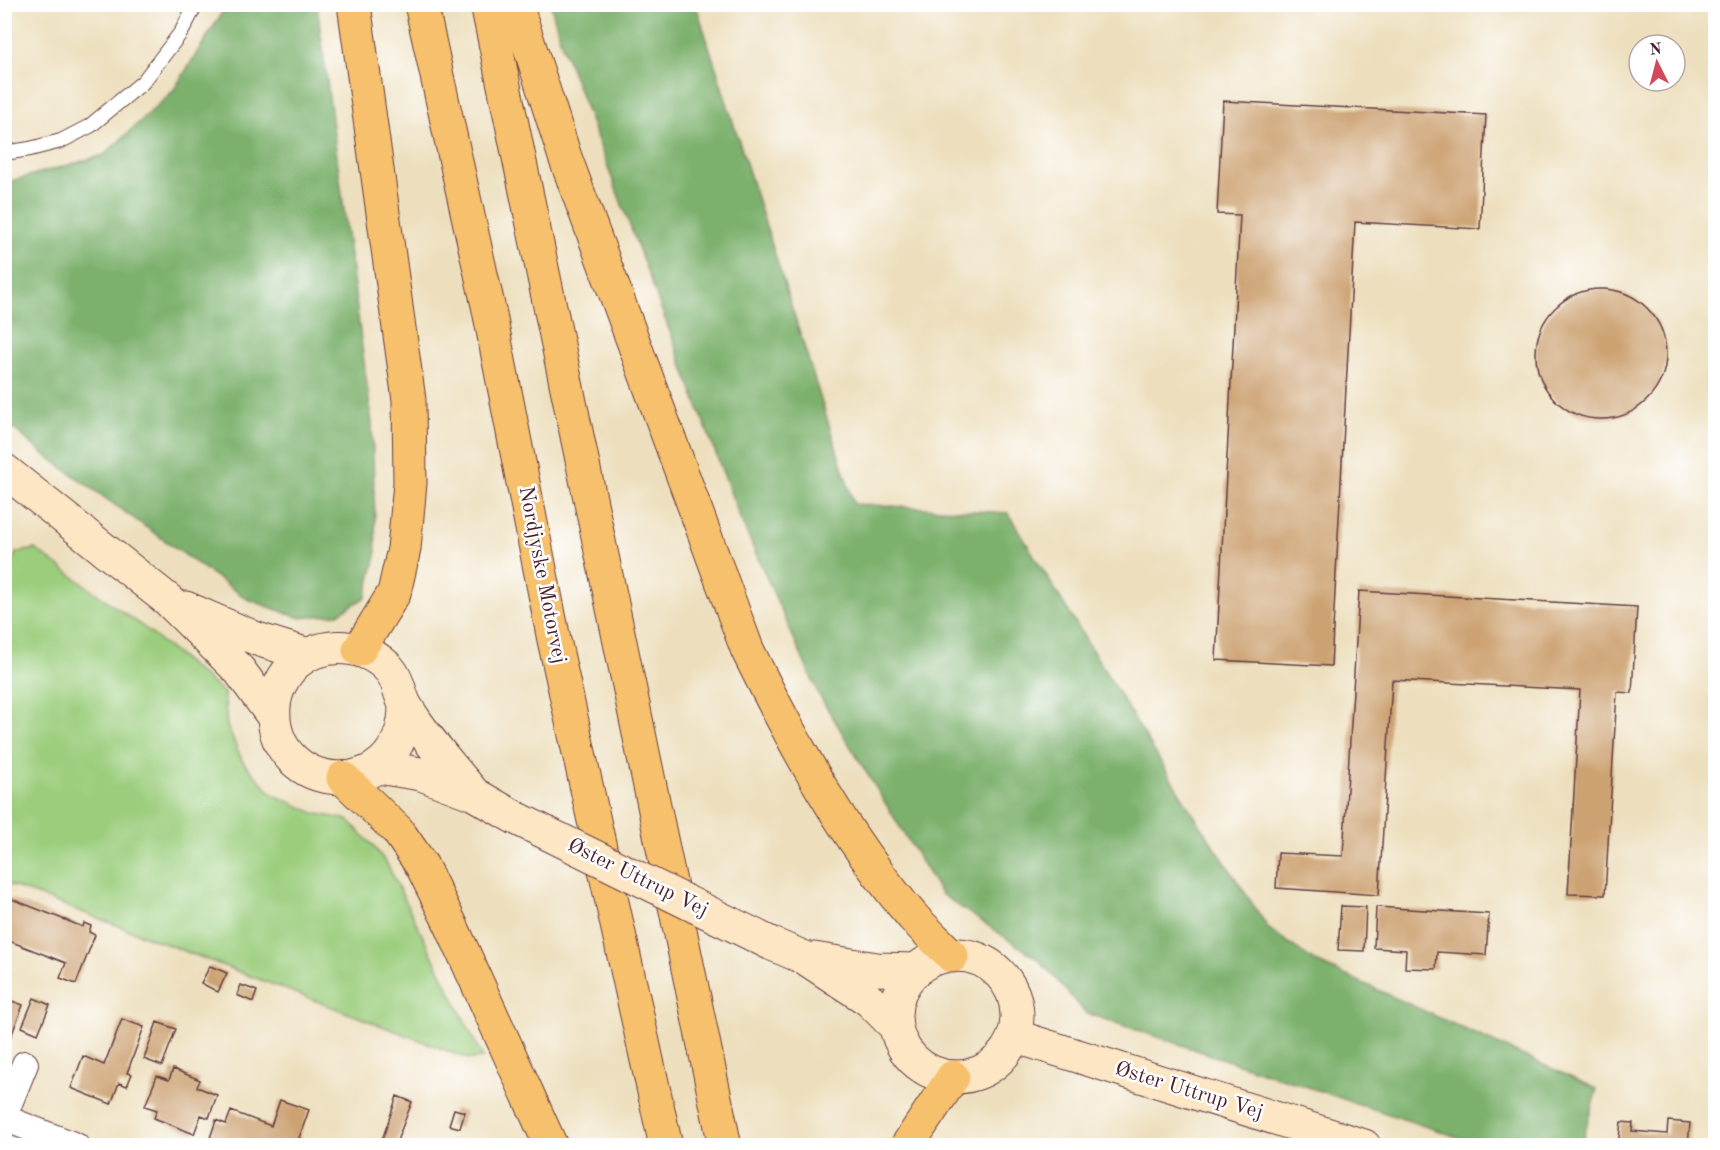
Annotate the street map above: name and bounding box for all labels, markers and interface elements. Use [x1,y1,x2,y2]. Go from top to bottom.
north arrow [1627,33,1687,93]
text: N [1649,41,1663,59]
street label: Nordjyske Motorvej [514,484,570,666]
street label: Øster Uttrup Vej [564,835,712,921]
street label: Øster Uttrup Vej [1113,1059,1265,1123]

